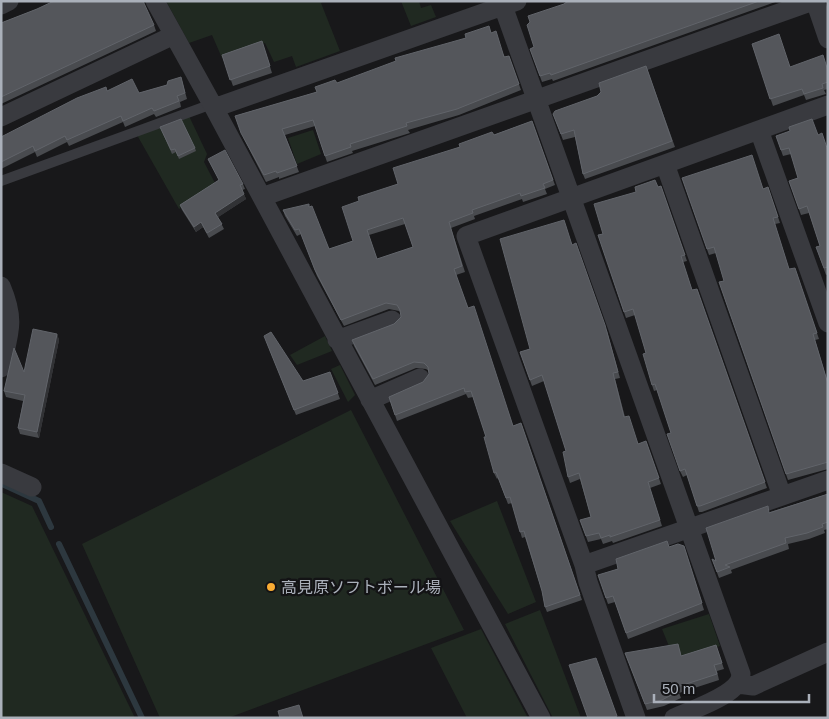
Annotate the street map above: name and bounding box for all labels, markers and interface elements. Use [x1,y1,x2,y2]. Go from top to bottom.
place label: 高見原ソフトボール場 [281,579,441,596]
marker: 高見原ソフトボール場 [265,581,277,593]
scale bar [654,672,809,704]
text: 50 m [662,680,695,697]

